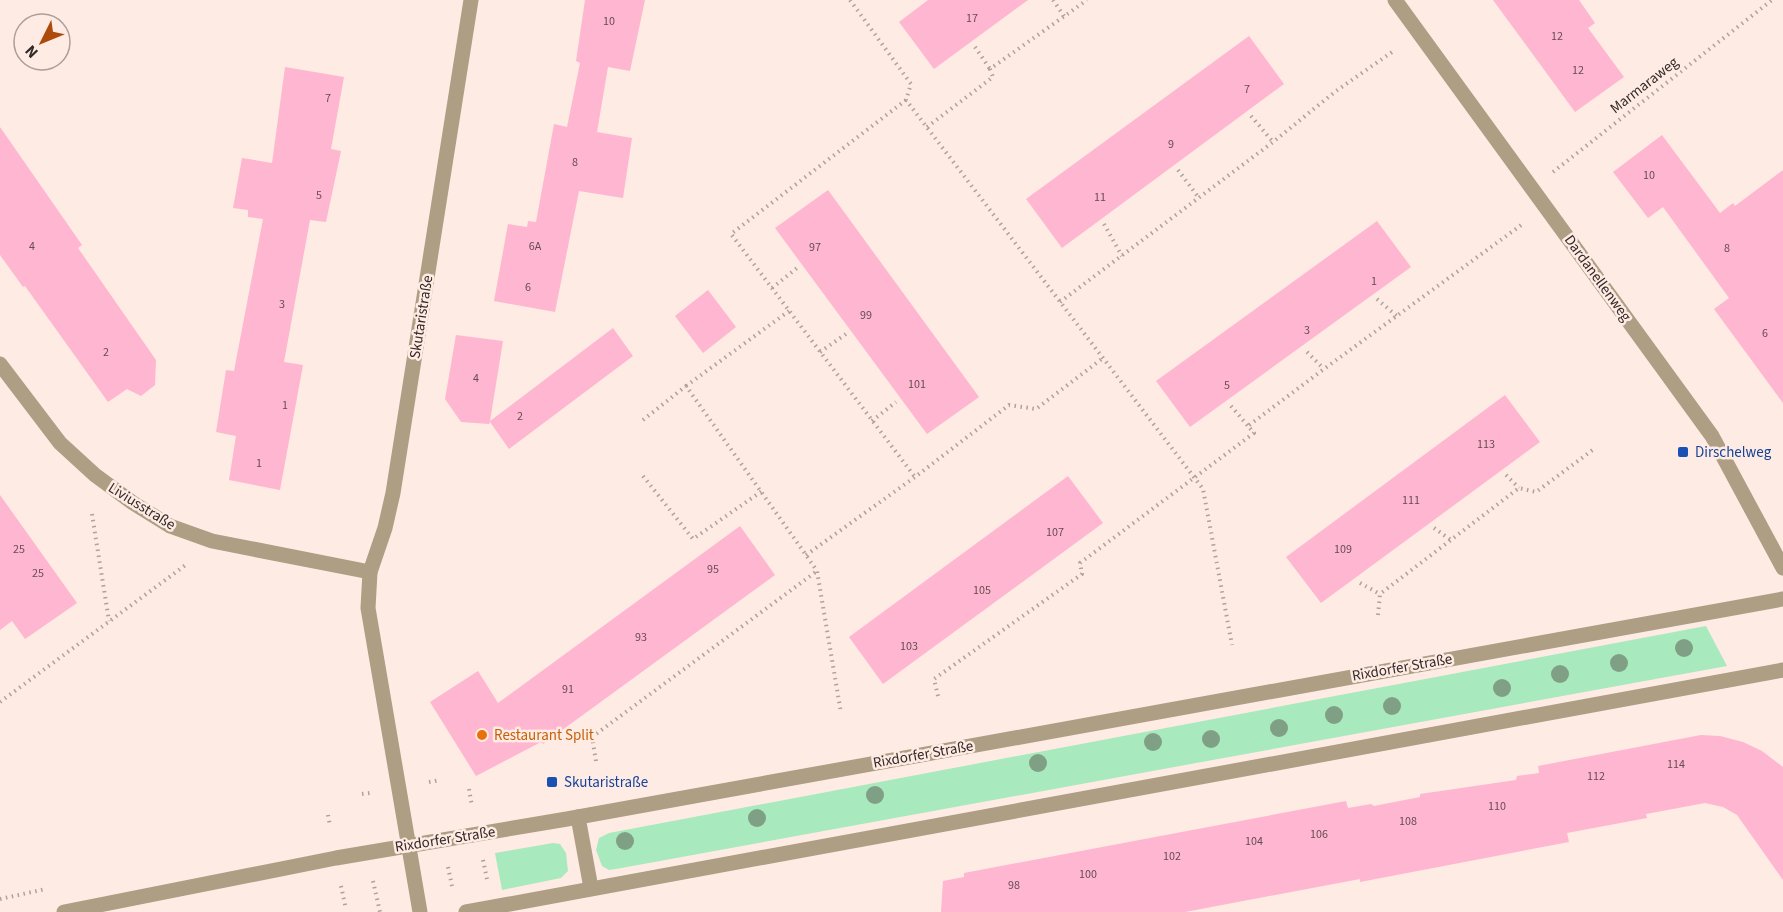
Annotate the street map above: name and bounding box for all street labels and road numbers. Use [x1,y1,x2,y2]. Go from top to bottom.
street label: Marmaraweg [1606,52,1683,119]
street label: Dardanellenweg [1559,231,1636,326]
street label: Skutaristraße [405,274,438,360]
street label: Liviusstraße [104,477,179,535]
street label: Rixdorfer Straße [1350,648,1454,687]
street label: Rixdorfer Straße [871,735,975,774]
street label: Rixdorfer Straße [393,821,497,858]

